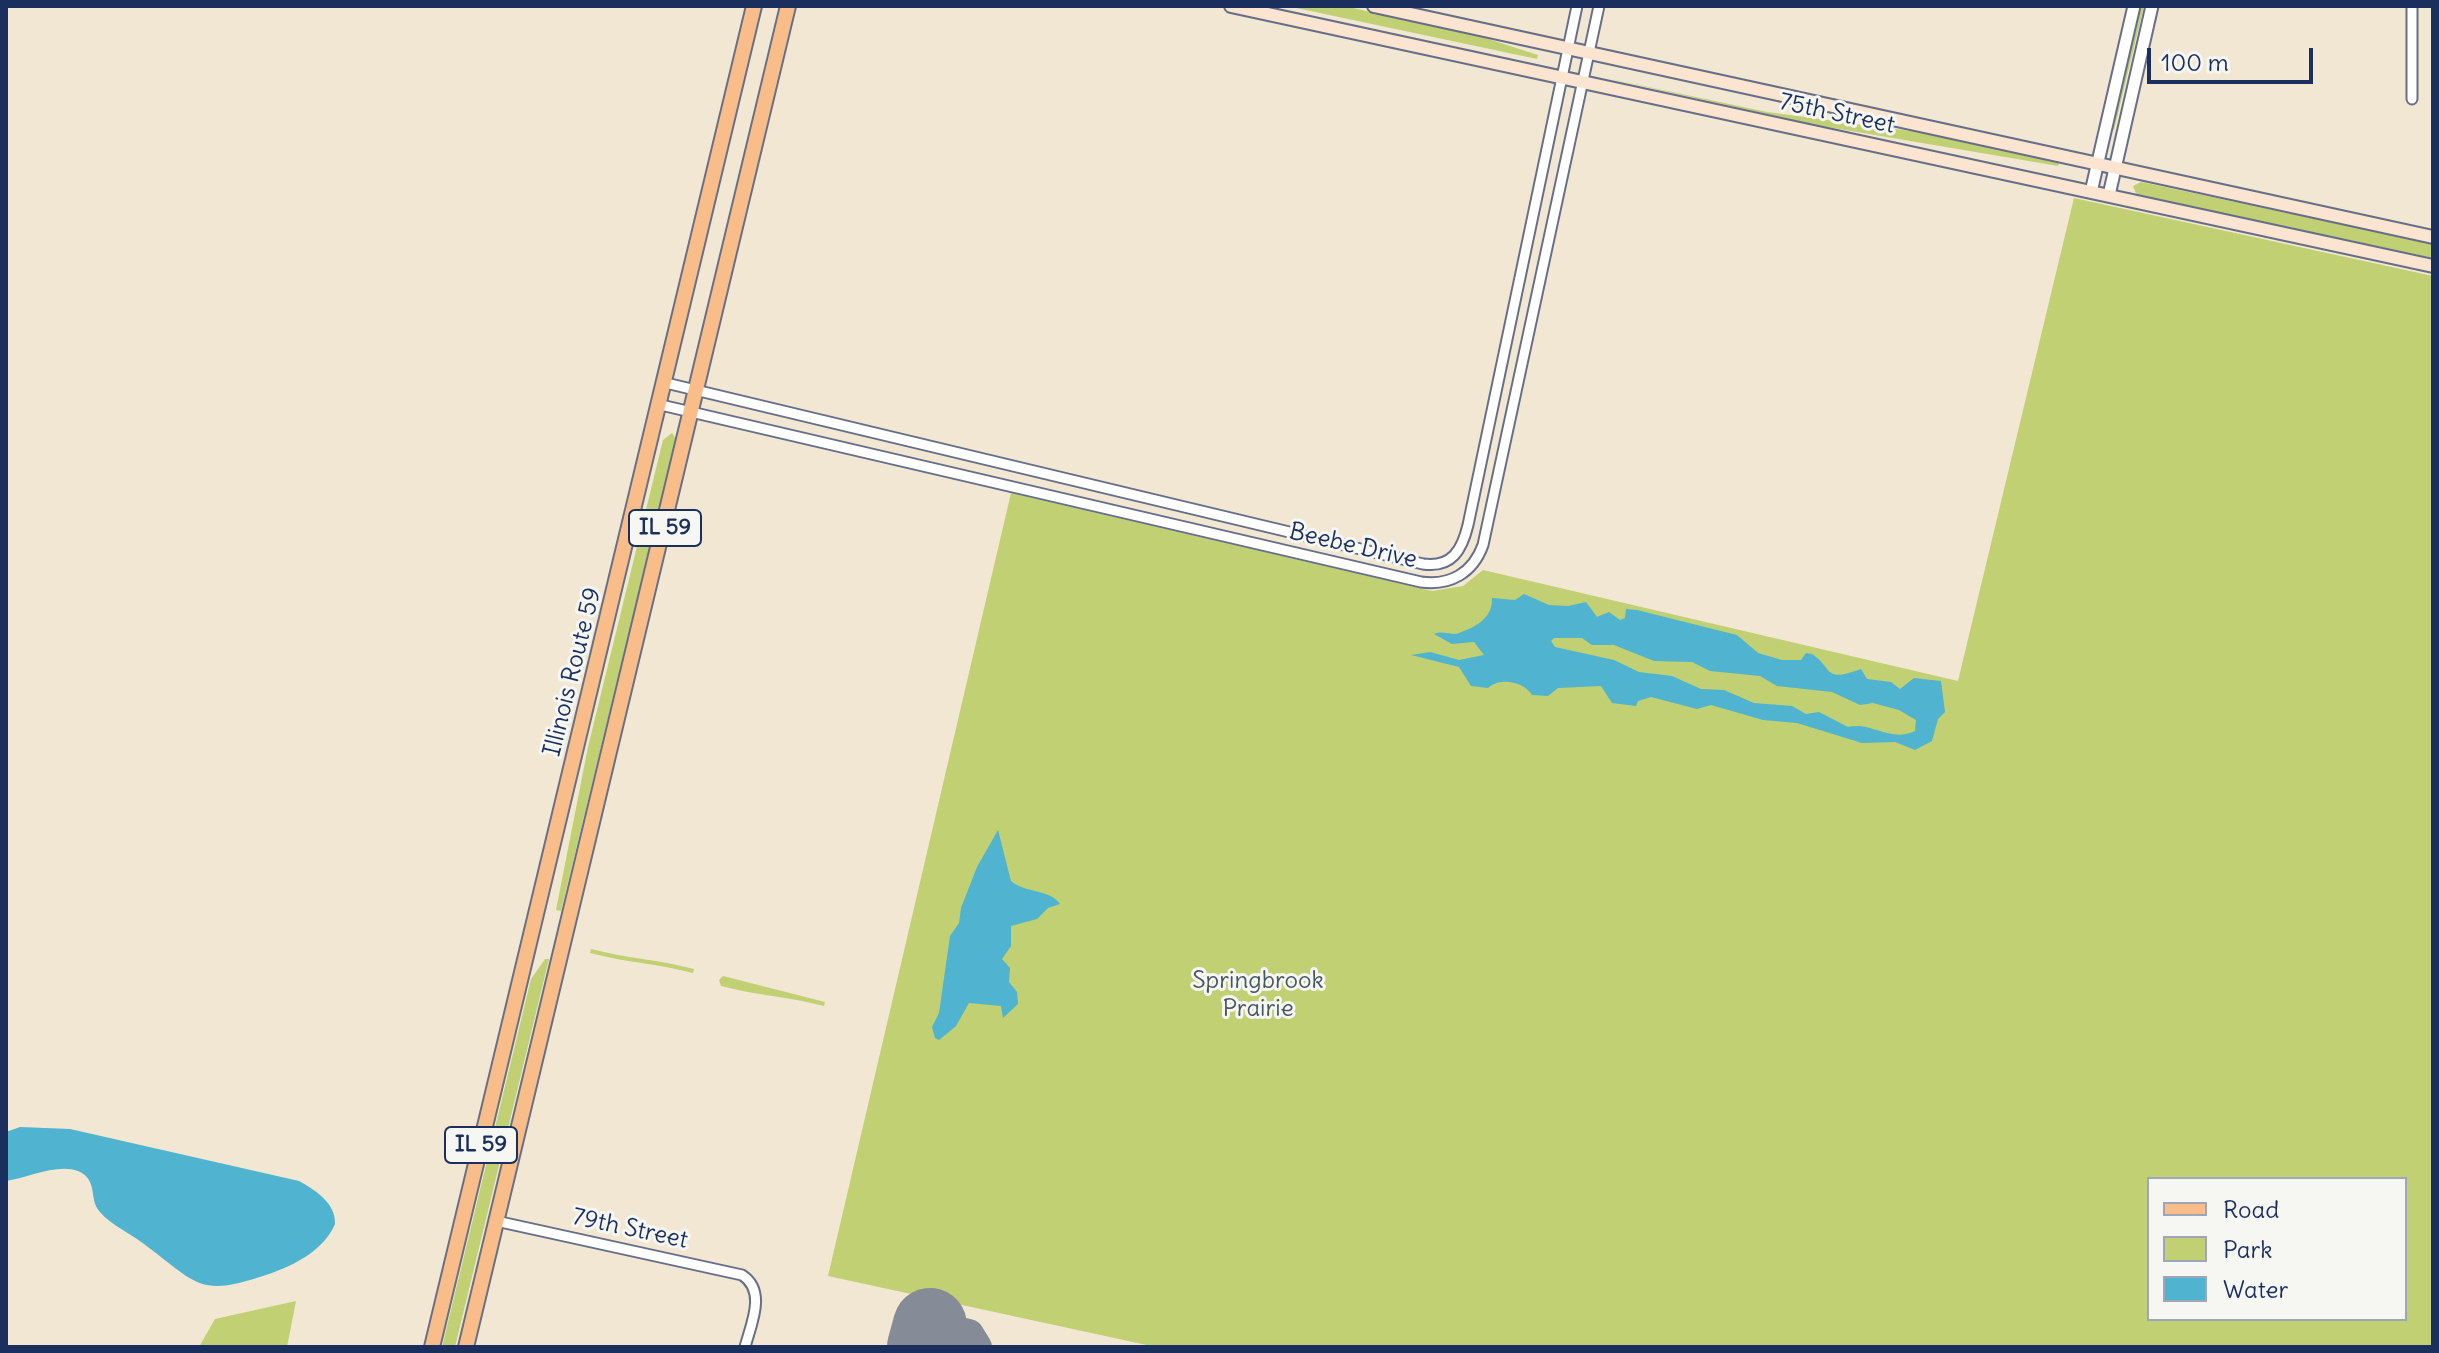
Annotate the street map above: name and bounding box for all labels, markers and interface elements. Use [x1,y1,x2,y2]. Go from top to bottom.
scale bar [2151,32,2317,82]
text: 100 m [2161,47,2229,77]
street label: 75th Street [1777,88,1897,140]
road number: IL 59 [629,510,701,546]
street label: Beebe Drive [1286,517,1420,575]
street label: Illinois Route 59 [538,585,608,759]
park label: Springbrook Prairie [1192,967,1324,1023]
road number: IL 59 [445,1127,517,1163]
legend [2147,1177,2407,1321]
text: Road [2223,1194,2279,1224]
street label: 79th Street [570,1203,690,1255]
text: Park [2223,1234,2273,1264]
text: Water [2223,1274,2288,1304]

